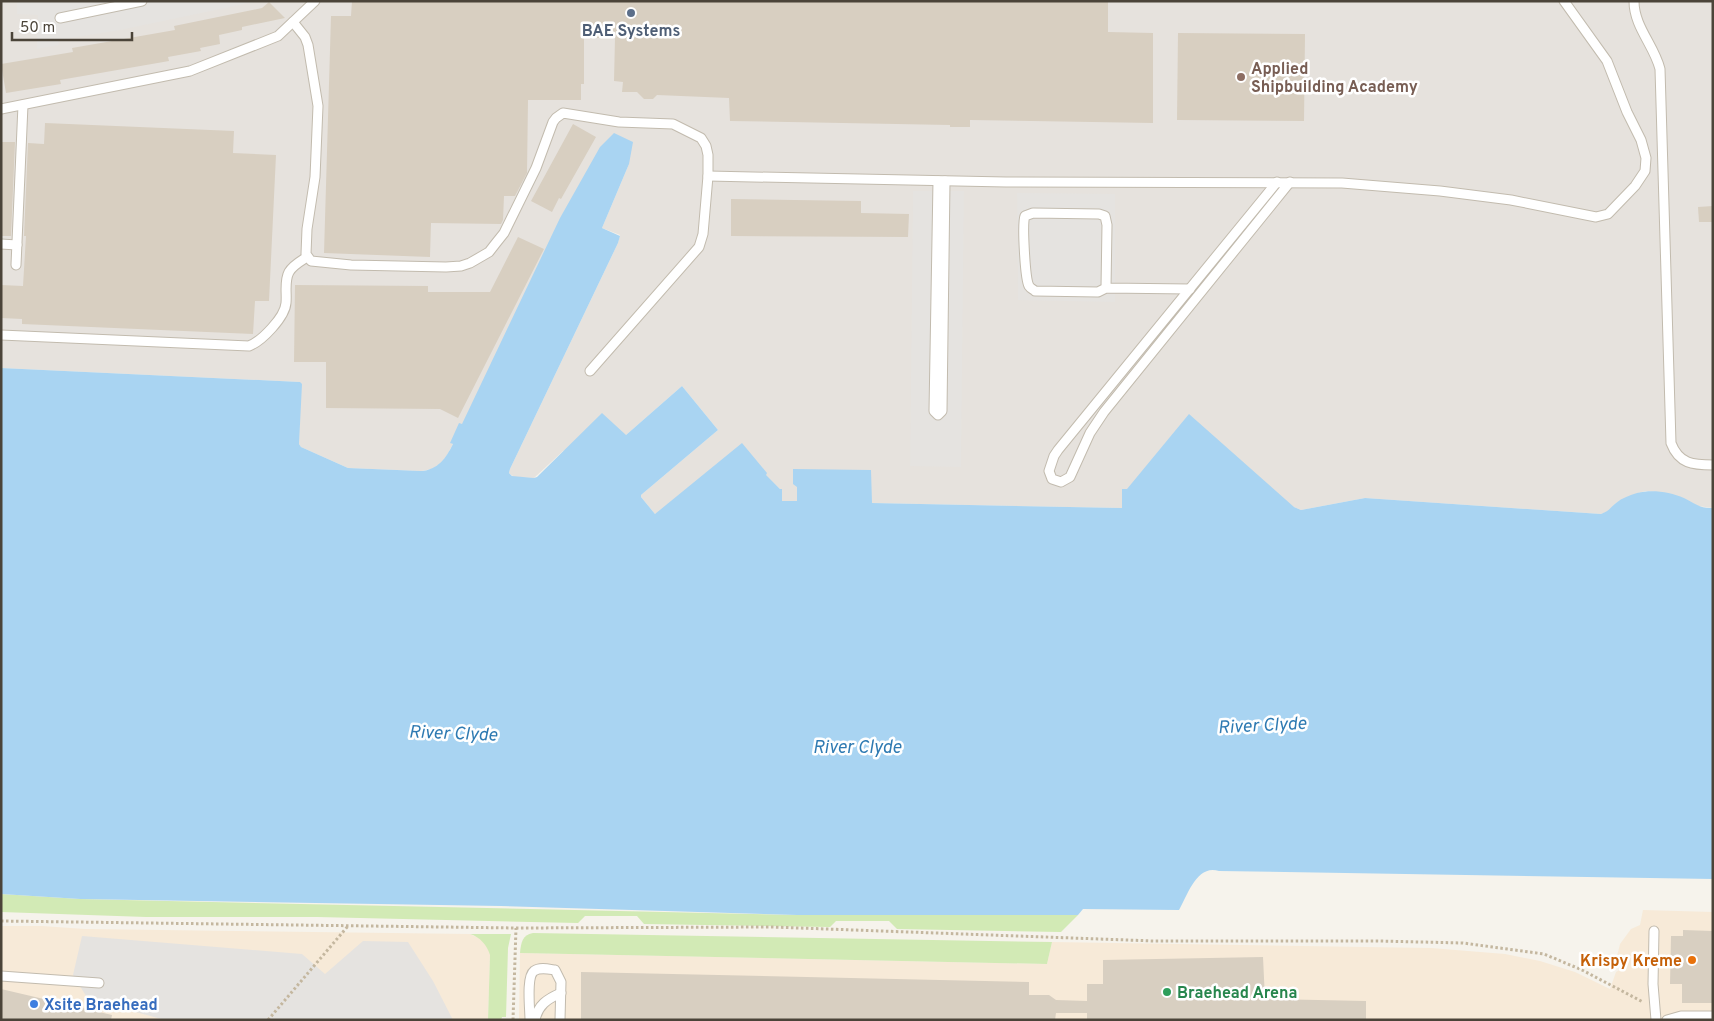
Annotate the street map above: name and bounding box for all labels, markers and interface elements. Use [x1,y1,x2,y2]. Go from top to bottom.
marker: BAE Systems [625,7,637,19]
scale bar [12,10,132,42]
text: 50 m [20,19,55,38]
place label: BAE Systems [582,22,680,42]
place label: Applied Shipbuilding Academy [1251,60,1418,98]
marker: Applied Shipbuilding Academy [1235,71,1247,83]
water label: River Clyde [1217,713,1308,740]
water label: River Clyde [408,721,498,748]
water label: River Clyde [813,737,902,760]
place label: Krispy Kreme [1580,952,1682,972]
marker: Krispy Kreme [1686,954,1698,966]
place label: Braehead Arena [1177,984,1297,1004]
marker: Braehead Arena [1161,986,1173,998]
place label: Xsite Braehead [44,996,158,1016]
marker: Xsite Braehead [28,998,40,1010]

